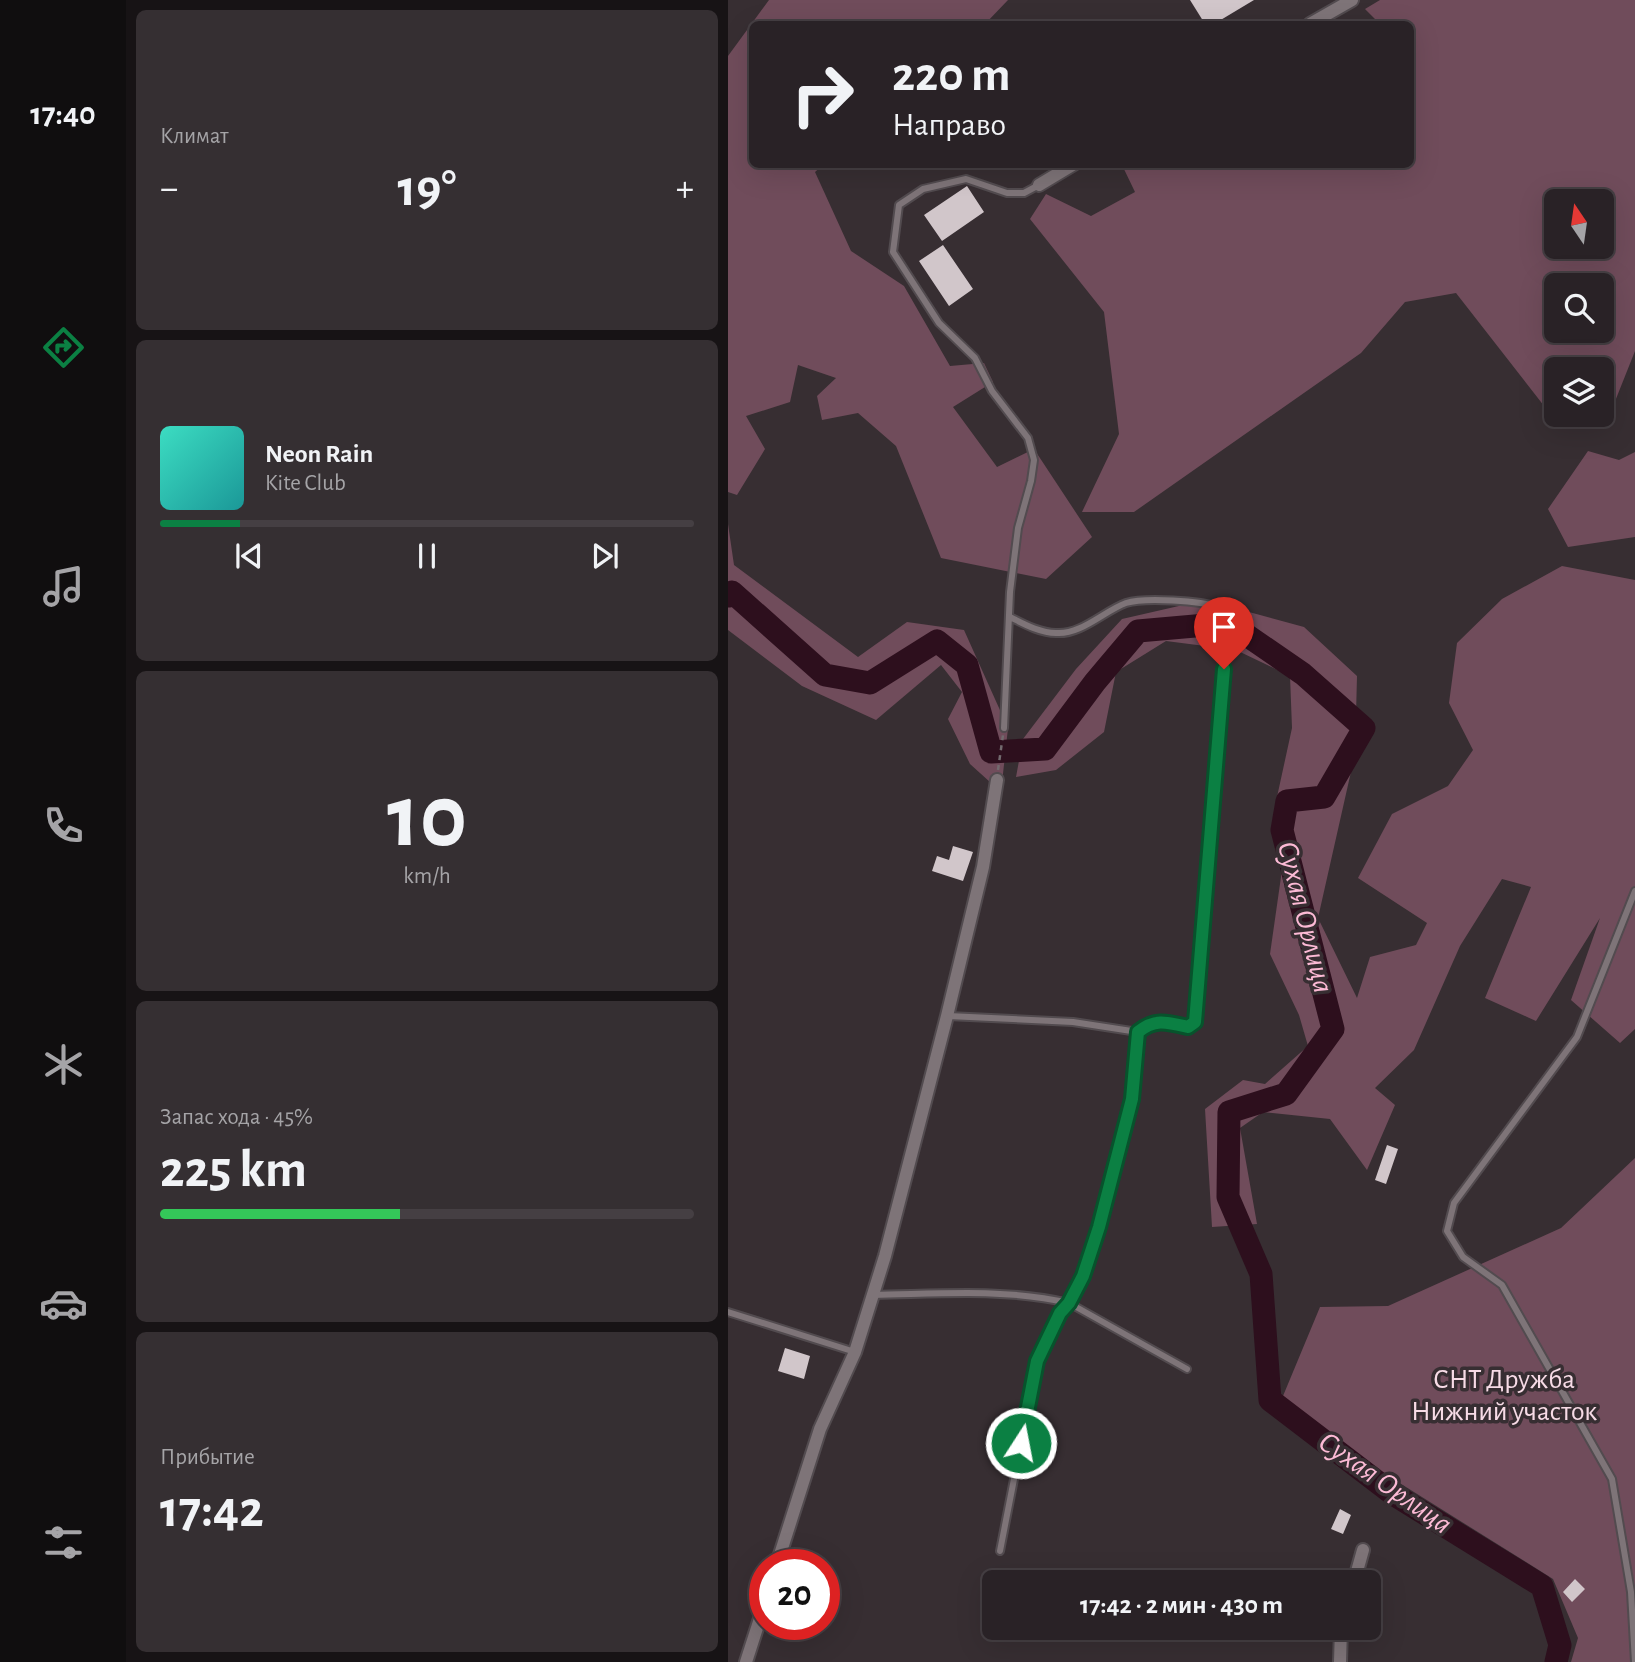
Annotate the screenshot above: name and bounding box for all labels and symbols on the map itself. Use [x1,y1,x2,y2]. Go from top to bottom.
north arrow [1544,189,1614,259]
pin [1194,597,1254,669]
water label: Сухая Орлица [1272,838,1338,996]
park label: СНТ Дружба Нижний участок [1411,1366,1597,1426]
position arrow [984,1406,1058,1480]
water label: Сухая Орлица [1313,1426,1457,1540]
speed limit sign: 20 [749,1549,840,1640]

